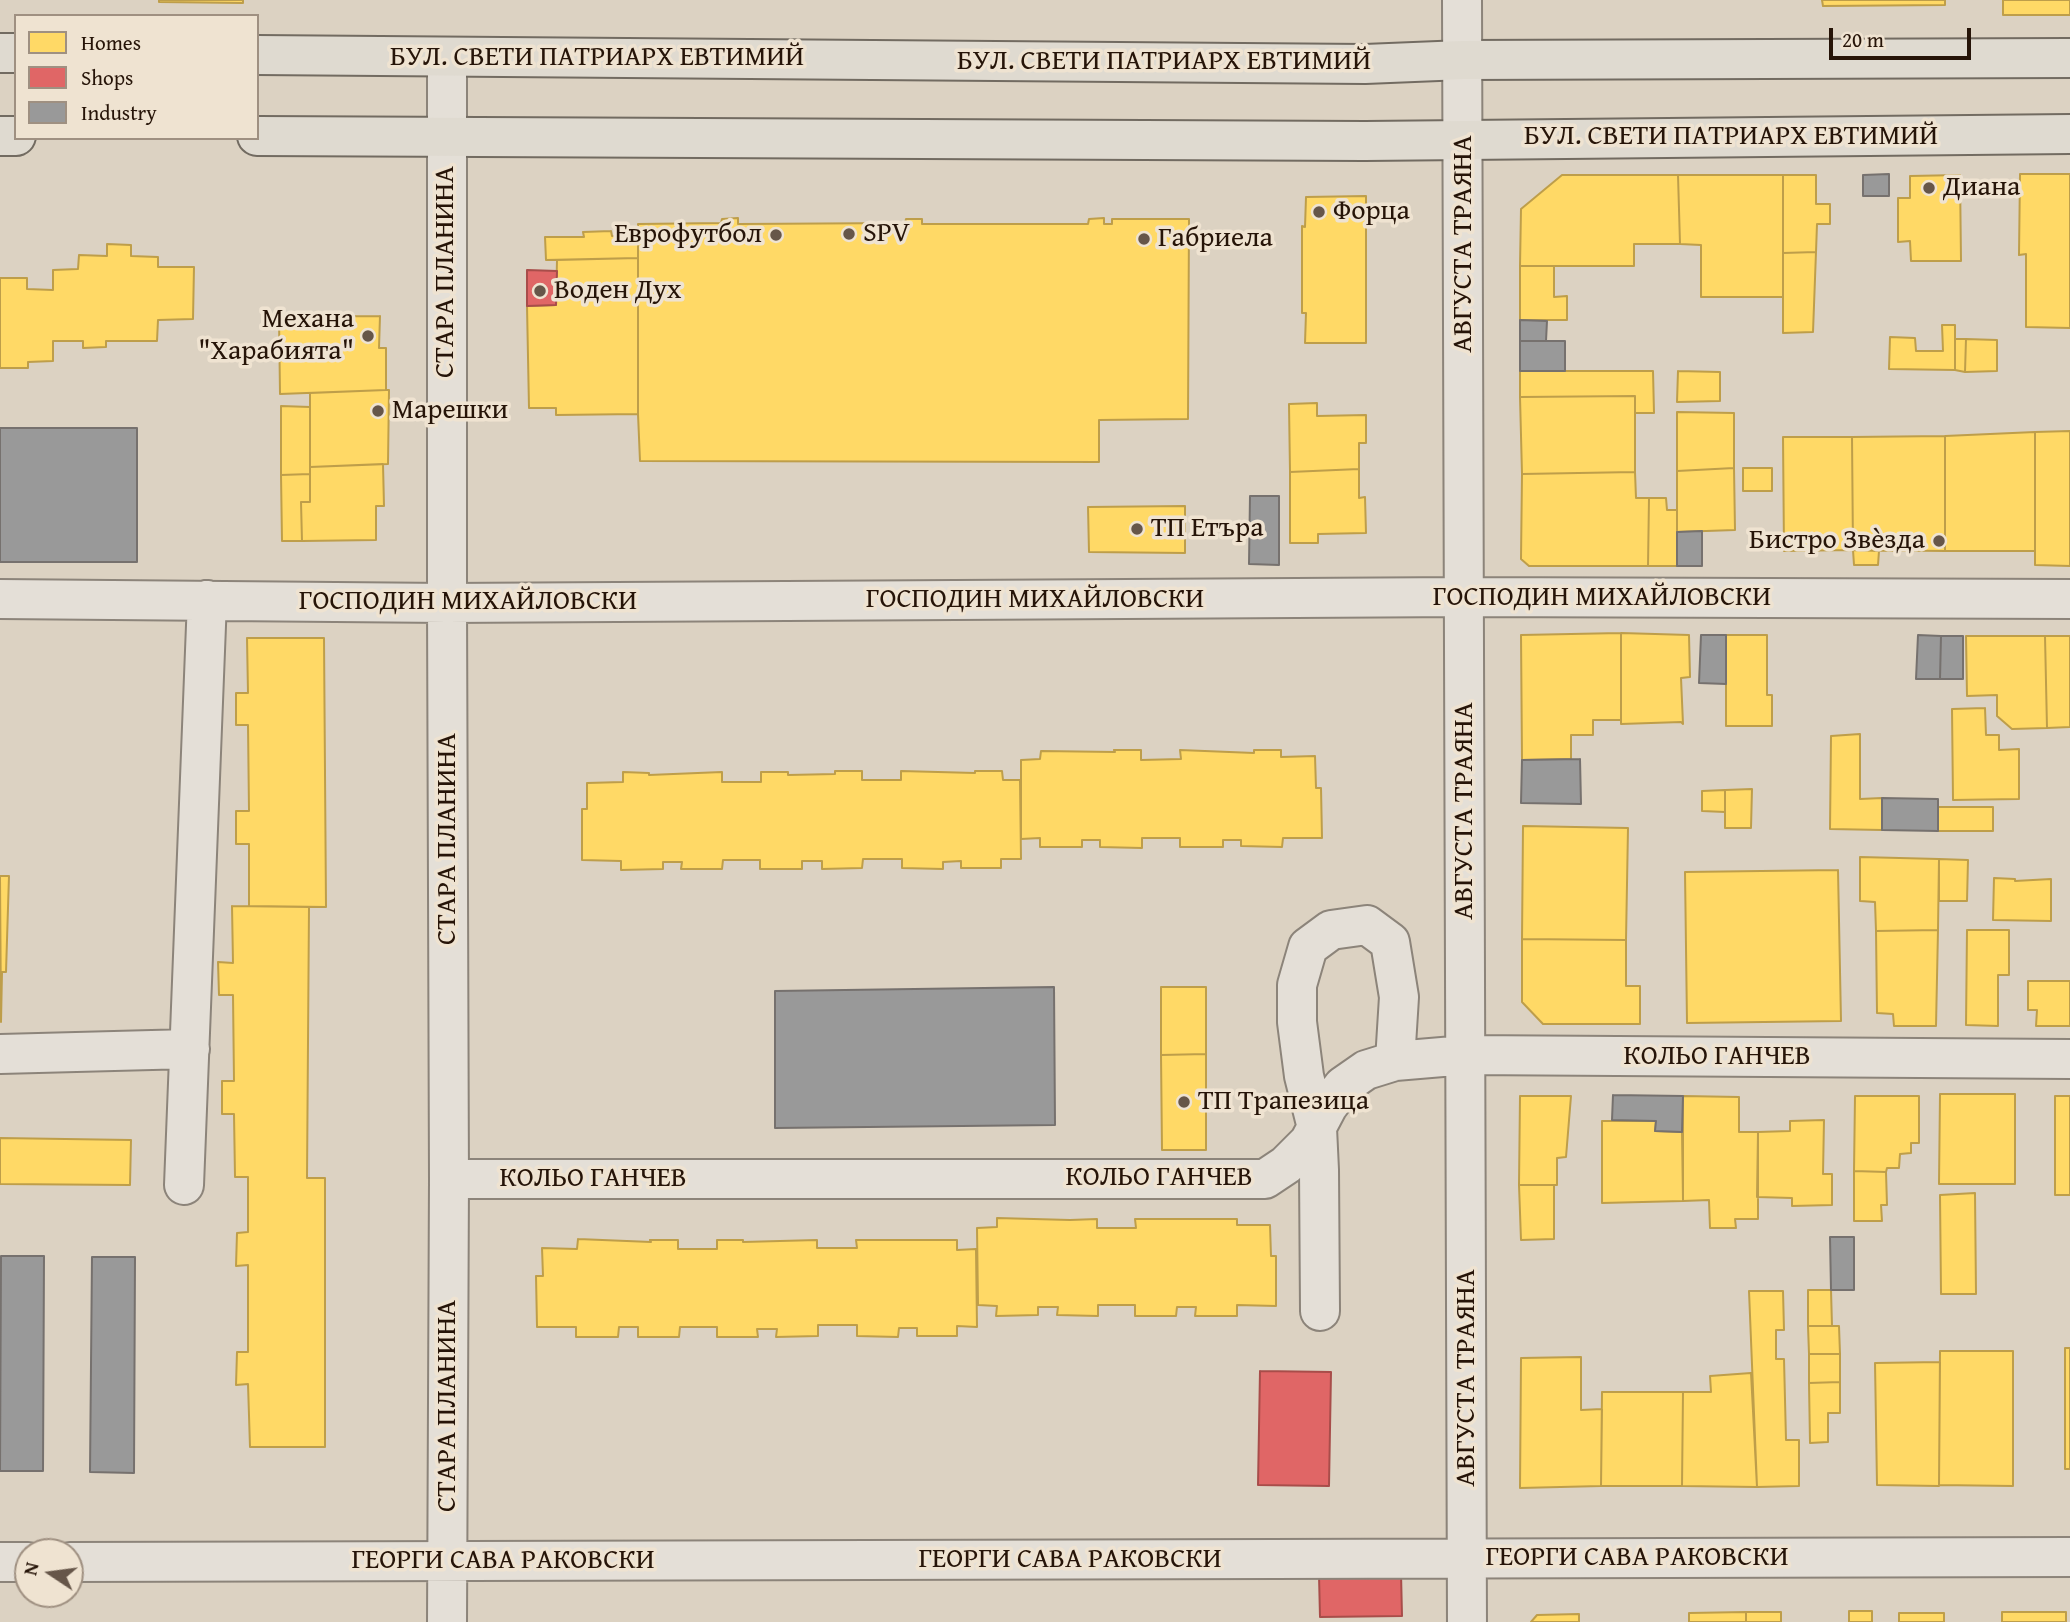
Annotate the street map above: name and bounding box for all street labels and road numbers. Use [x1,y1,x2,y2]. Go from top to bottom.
street label: БУЛ. СВЕТИ ПАТРИАРХ ЕВТИМИЙ [390,41,804,75]
street label: БУЛ. СВЕТИ ПАТРИАРХ ЕВТИМИЙ [957,45,1371,79]
street label: БУЛ. СВЕТИ ПАТРИАРХ ЕВТИМИЙ [1524,120,1938,154]
street label: АВГУСТА ТРАЯНА [1447,135,1481,353]
street label: СТАРА ПЛАНИНА [429,166,463,378]
street label: ГОСПОДИН МИХАЙЛОВСКИ [1433,581,1771,615]
street label: ГОСПОДИН МИХАЙЛОВСКИ [866,583,1204,617]
street label: ГОСПОДИН МИХАЙЛОВСКИ [299,585,637,619]
street label: АВГУСТА ТРАЯНА [1448,702,1482,920]
street label: СТАРА ПЛАНИНА [431,733,465,945]
street label: КОЛЬО ГАНЧЕВ [1623,1040,1811,1074]
street label: КОЛЬО ГАНЧЕВ [1065,1161,1253,1195]
street label: КОЛЬО ГАНЧЕВ [499,1162,687,1196]
street label: АВГУСТА ТРАЯНА [1450,1269,1484,1487]
street label: СТАРА ПЛАНИНА [431,1300,465,1512]
street label: ГЕОРГИ САВА РАКОВСКИ [1486,1541,1788,1575]
street label: ГЕОРГИ САВА РАКОВСКИ [919,1543,1221,1577]
street label: ГЕОРГИ САВА РАКОВСКИ [352,1544,654,1578]

